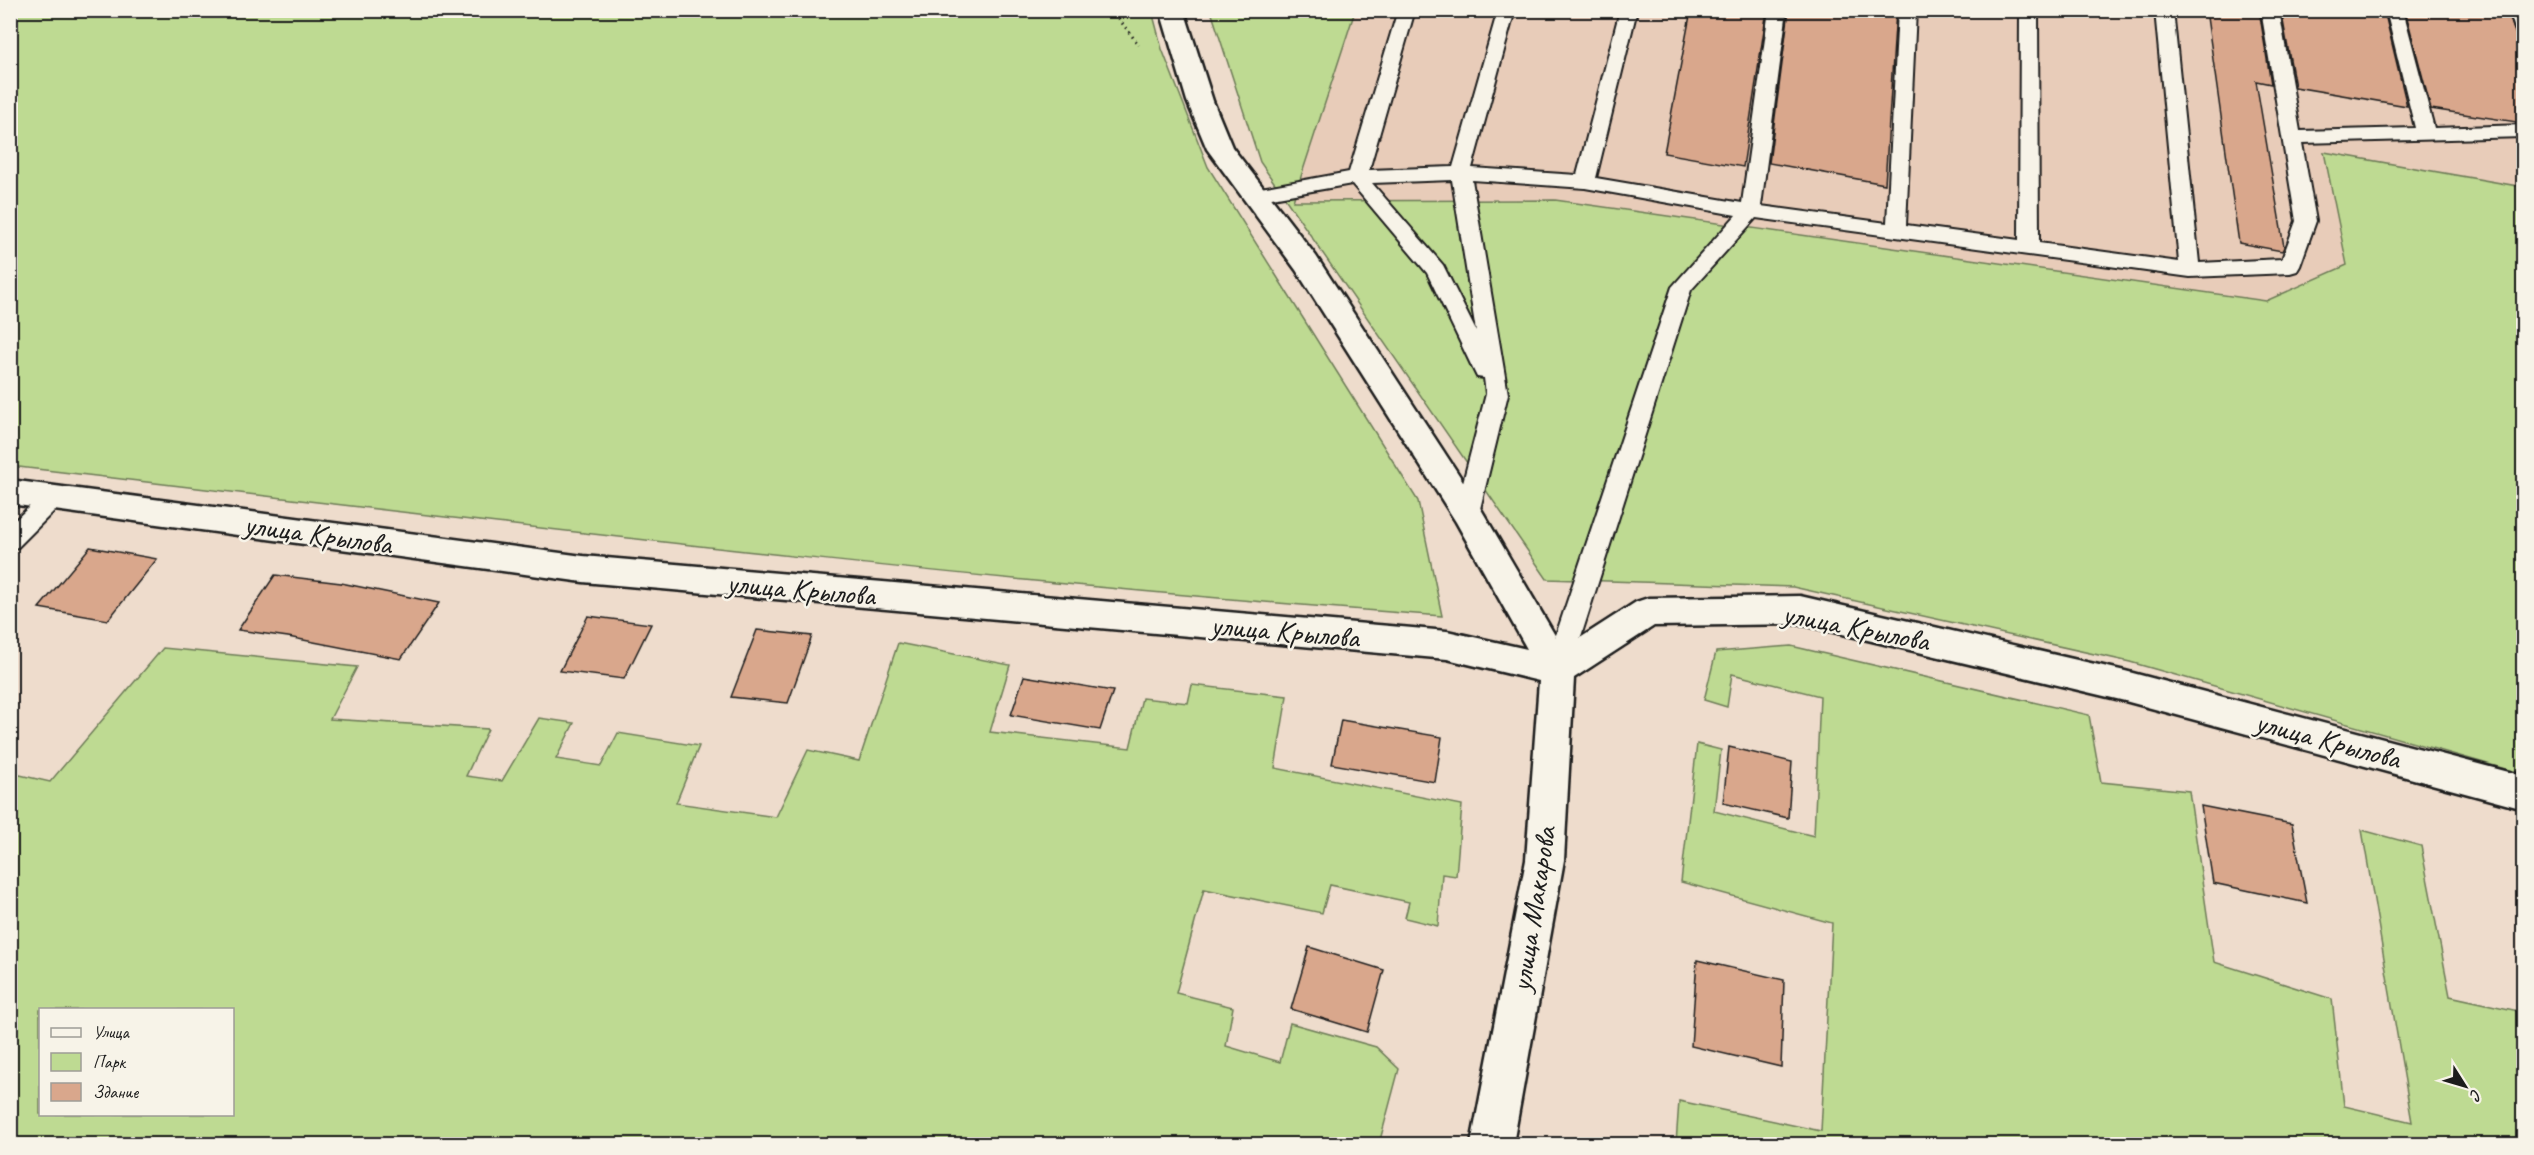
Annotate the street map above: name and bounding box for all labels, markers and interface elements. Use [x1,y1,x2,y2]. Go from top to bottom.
street label: улица Крылова [240,505,396,563]
street label: улица Крылова [723,563,879,615]
street label: улица Крылова [1777,594,1934,660]
street label: улица Крылова [1207,605,1363,657]
street label: улица Крылова [2249,702,2407,778]
street label: улица Макарова [1501,822,1565,996]
legend [39,1008,234,1116]
text: Улица [93,1021,130,1043]
text: Парк [93,1051,127,1073]
north arrow [2435,1056,2495,1116]
text: Здание [93,1081,139,1103]
text: С [2465,1085,2487,1105]

